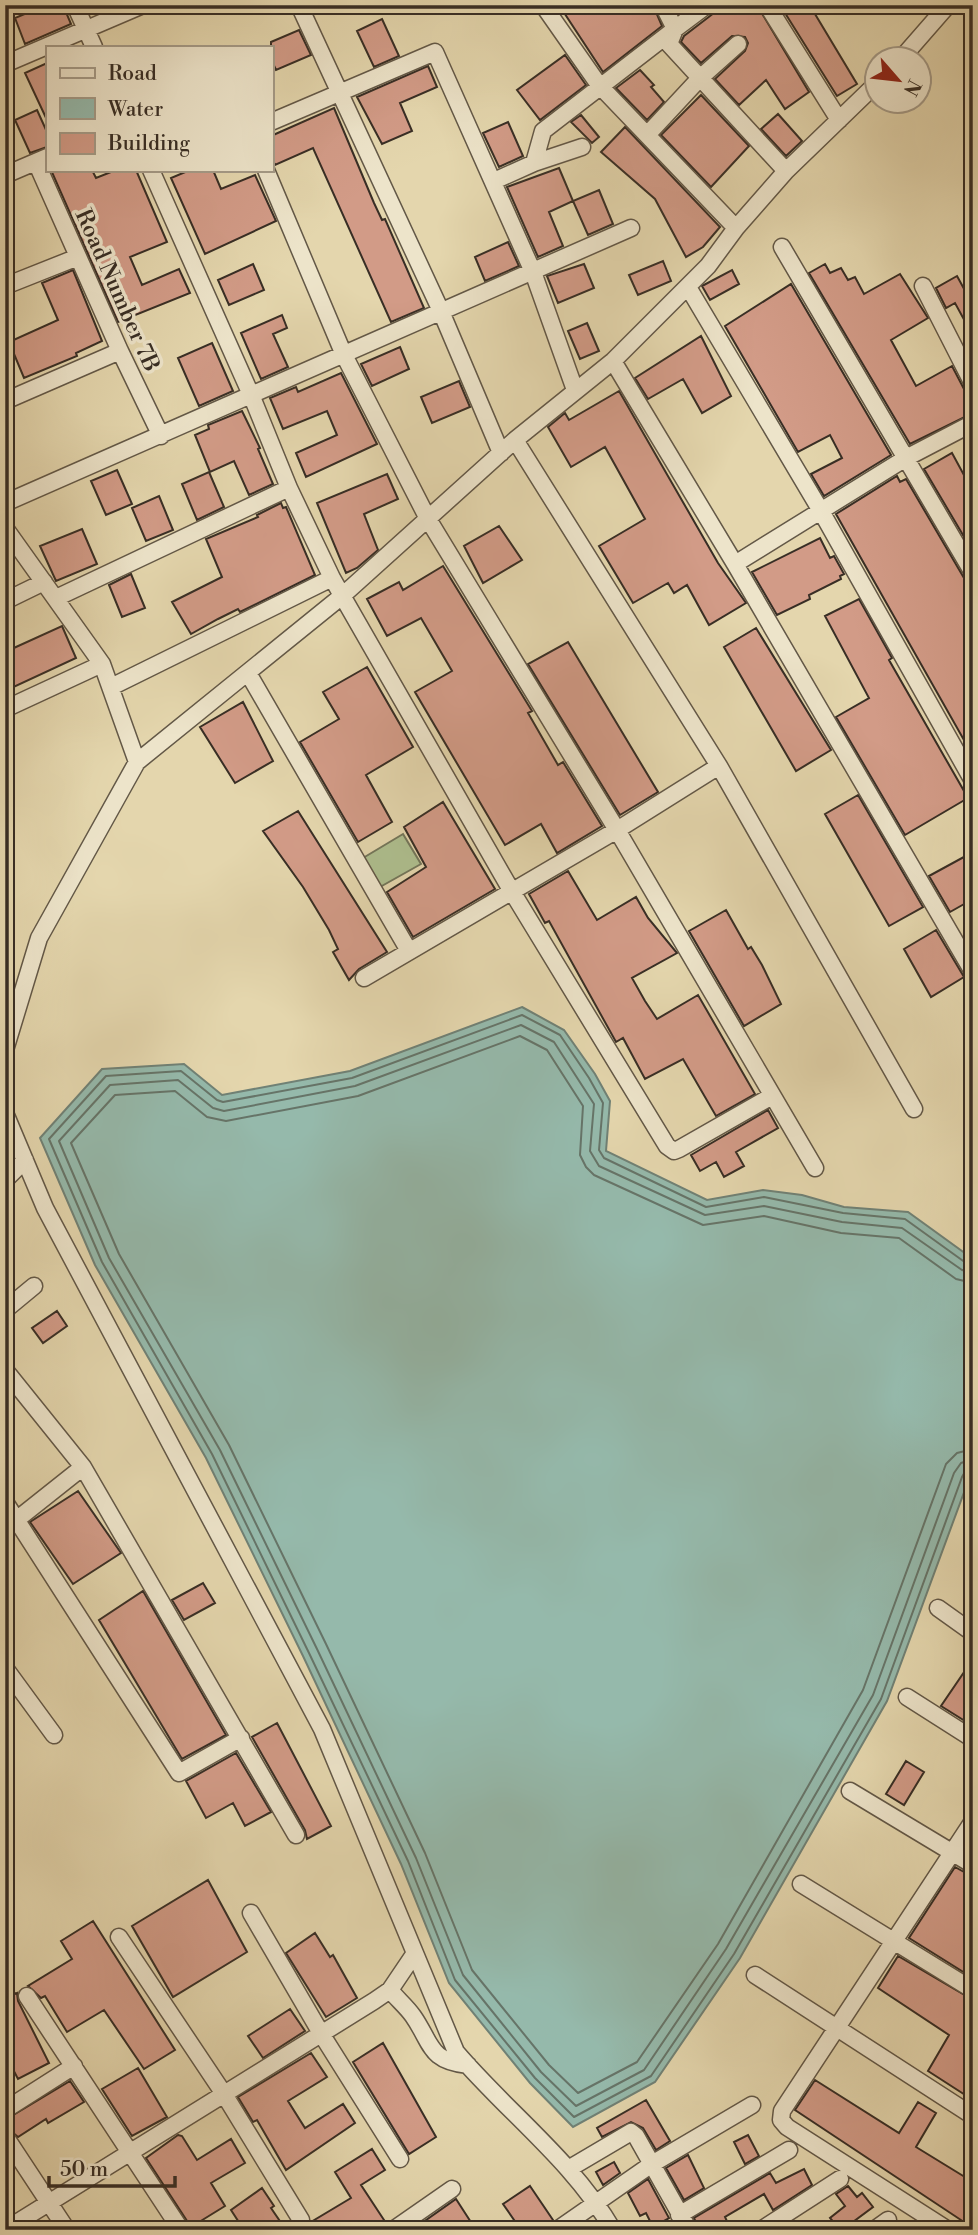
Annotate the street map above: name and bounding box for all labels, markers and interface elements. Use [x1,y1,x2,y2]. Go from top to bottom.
legend [46,46,273,172]
north arrow [862,46,932,116]
text: Road [108,61,157,87]
text: N [898,75,926,100]
text: Water [107,97,163,123]
text: Building [107,131,190,157]
street label: Road Number 7B [69,205,166,376]
scale bar [49,2144,175,2188]
text: 50 m [60,2157,108,2183]

